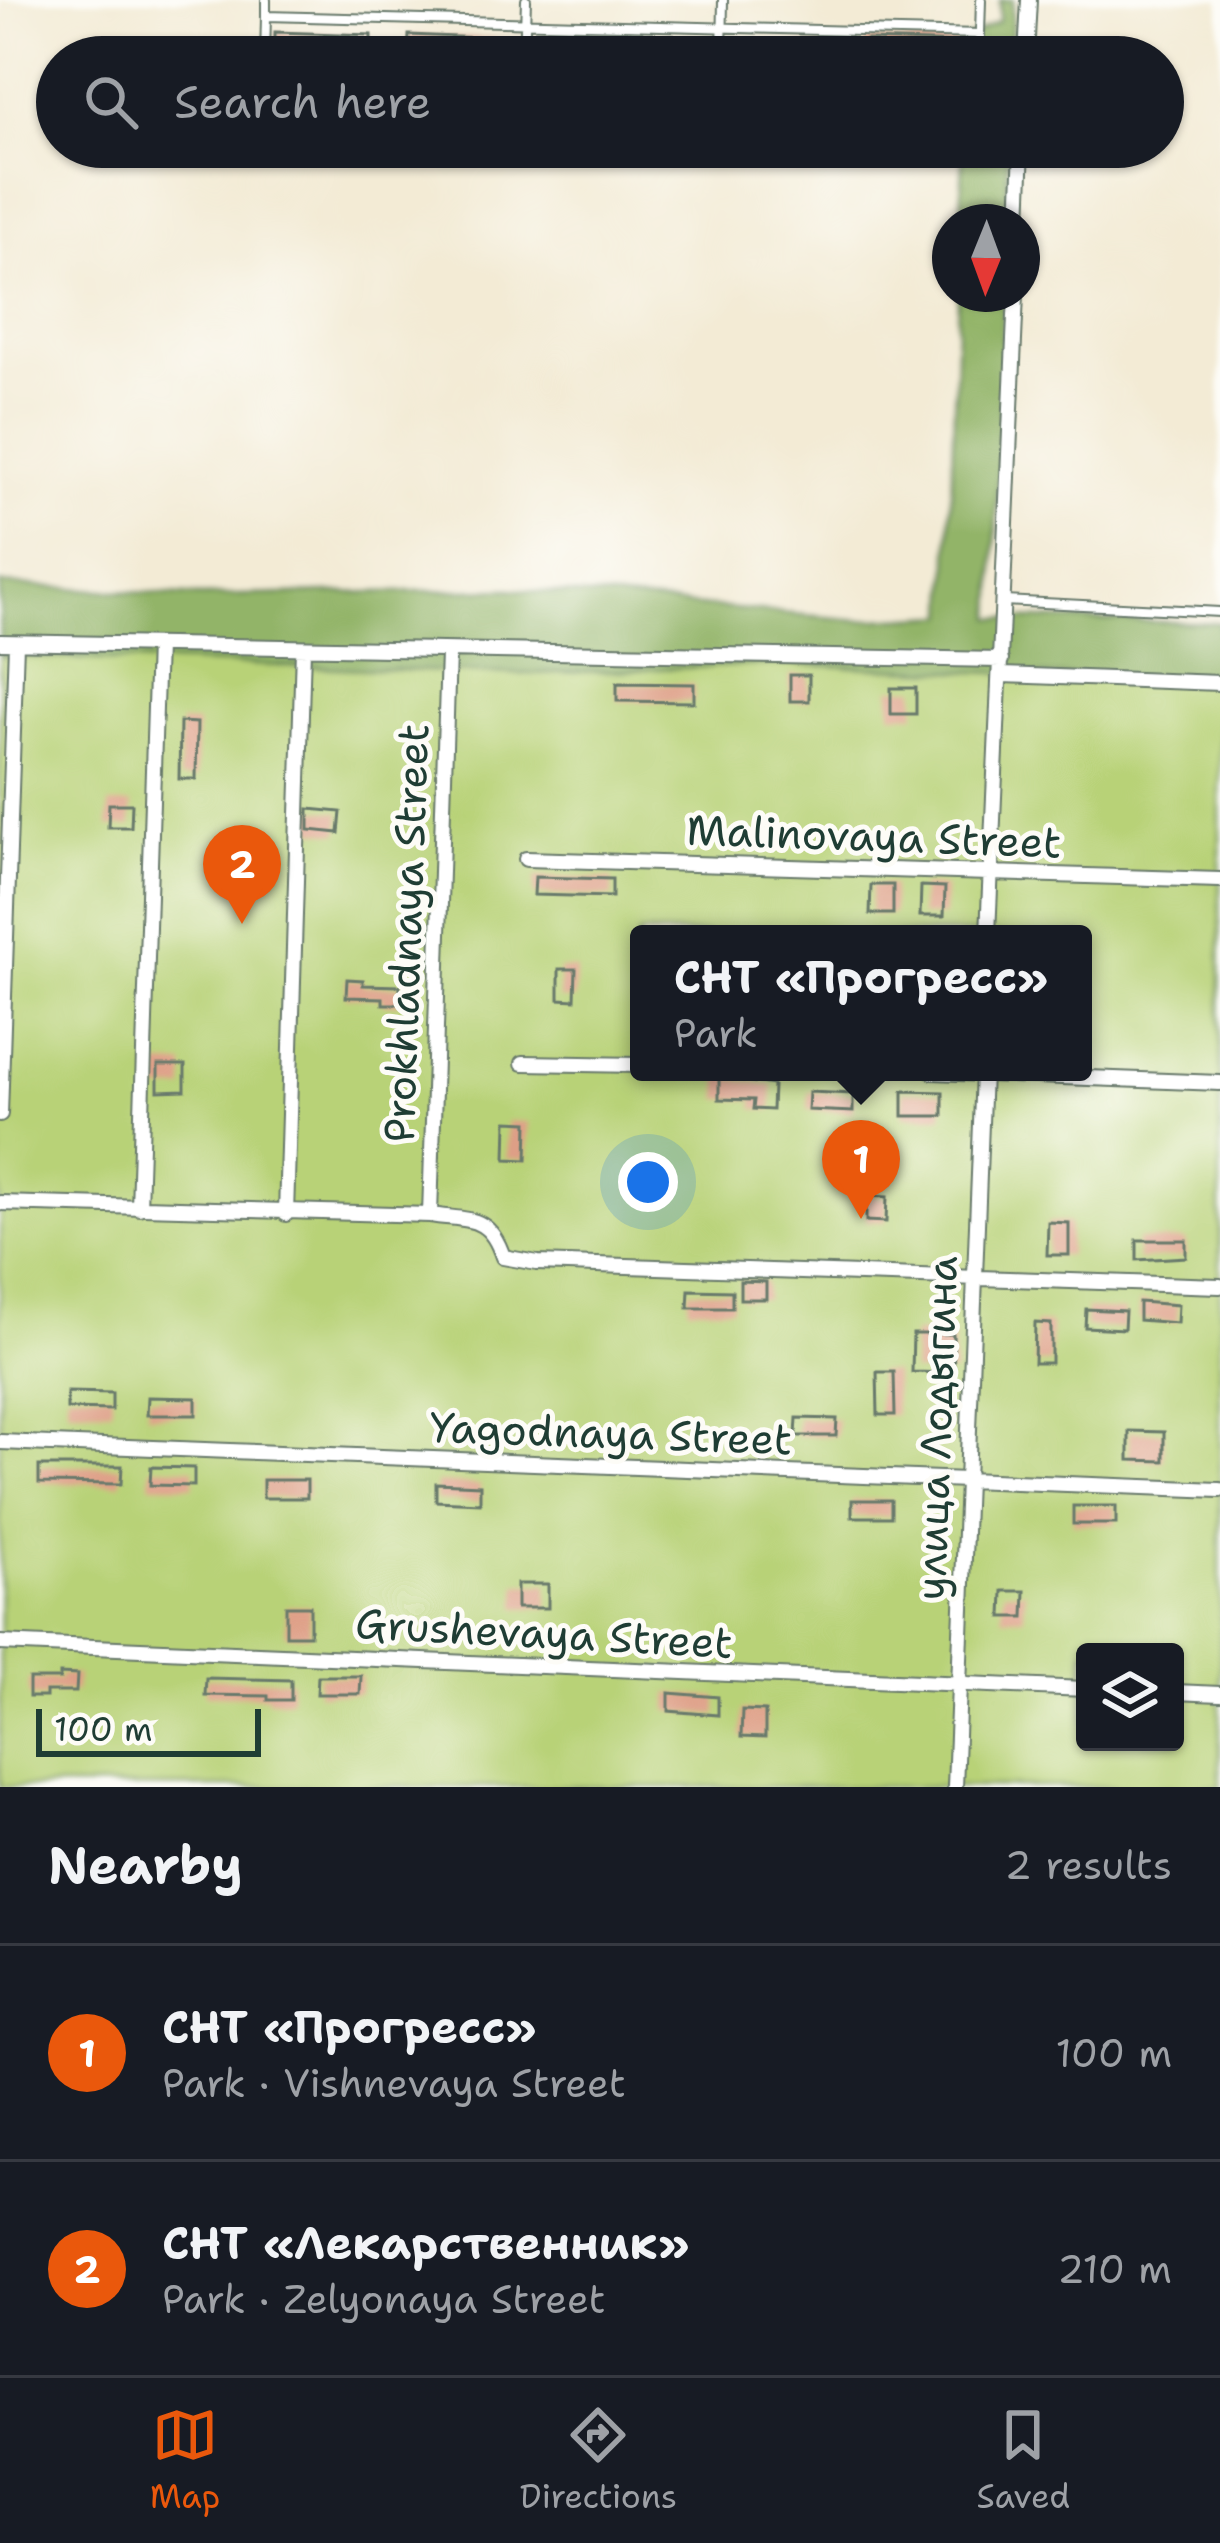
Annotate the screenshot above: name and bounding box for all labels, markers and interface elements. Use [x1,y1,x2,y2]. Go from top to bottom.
search box [36,36,1184,168]
icon: search [78,69,144,135]
text: Search here [174,72,431,132]
north arrow [932,204,1040,312]
street label: Prokhladnaya Street [371,723,441,1143]
street label: Malinovaya Street [686,801,1062,871]
pin: 2 [203,825,281,924]
popup [630,925,1092,1081]
text: СНТ «Прогресс» [674,947,1048,1007]
text: Park [674,1007,758,1059]
pin: 1 [822,1120,900,1219]
your location [618,1152,678,1212]
street label: улица Лодыгина [902,1255,970,1601]
street label: Yagodnaya Street [429,1399,793,1467]
street label: Grushevaya Street [354,1595,734,1671]
map controls [1076,1643,1184,1751]
button: layers [1076,1643,1184,1751]
scale bar [36,1703,261,1756]
text: 100 m [54,1707,153,1752]
text: Nearby [48,1831,243,1899]
text: 2 results [1005,1839,1172,1891]
text: СНТ «Прогресс» [162,1997,536,2057]
text: 1 [78,2027,96,2079]
text: 100 m [1056,2027,1172,2079]
text: Park · Vishnevaya Street [162,2057,626,2109]
text: СНТ «Лекарственник» [162,2213,689,2273]
text: 2 [73,2243,101,2295]
text: 210 m [1057,2243,1172,2295]
text: Park · Zelyonaya Street [162,2273,606,2325]
tab: Map [150,2402,220,2519]
tab: Directions [520,2402,677,2519]
tab: Saved [977,2402,1070,2519]

